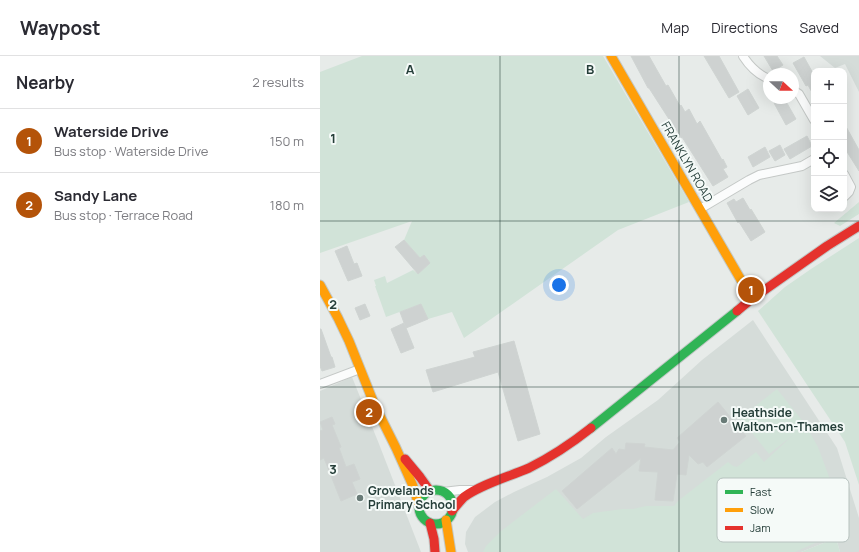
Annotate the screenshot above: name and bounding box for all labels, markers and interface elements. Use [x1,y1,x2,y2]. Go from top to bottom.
text: Waypost [20,15,100,41]
text: Map [661,18,689,37]
text: Directions [711,18,778,37]
text: Saved [800,18,839,37]
text: A [406,60,415,78]
text: B [586,60,594,78]
north arrow [763,68,799,104]
map controls [811,68,847,212]
button: + [811,68,847,104]
text: Nearby [16,71,74,94]
text: 2 results [252,73,304,91]
button: − [811,104,847,140]
street label: FRANKLYN ROAD [657,118,717,205]
text: Waterside Drive [54,121,169,142]
text: 1 [330,129,336,147]
text: 1 [26,132,32,150]
text: 150 m [270,132,304,150]
button: locate [811,140,847,176]
text: Bus stop · Waterside Drive [54,142,208,160]
button: layers [811,176,847,212]
text: Sandy Lane [54,185,137,206]
text: 2 [25,196,33,214]
text: 180 m [270,196,304,214]
text: Bus stop · Terrace Road [54,206,193,224]
your location [549,275,569,295]
pin: 1 [738,275,764,305]
text: 2 [329,295,337,313]
pin: 2 [356,397,382,427]
place label: Heathside Walton-on-Thames [732,404,844,435]
marker: Heathside Walton-on-Thames [719,415,729,425]
text: 3 [329,460,337,478]
legend [717,478,849,542]
place label: Grovelands Primary School [368,482,456,513]
text: Fast [750,484,772,499]
marker: Grovelands Primary School [355,493,365,503]
text: Slow [750,502,775,517]
text: Jam [750,520,771,535]

